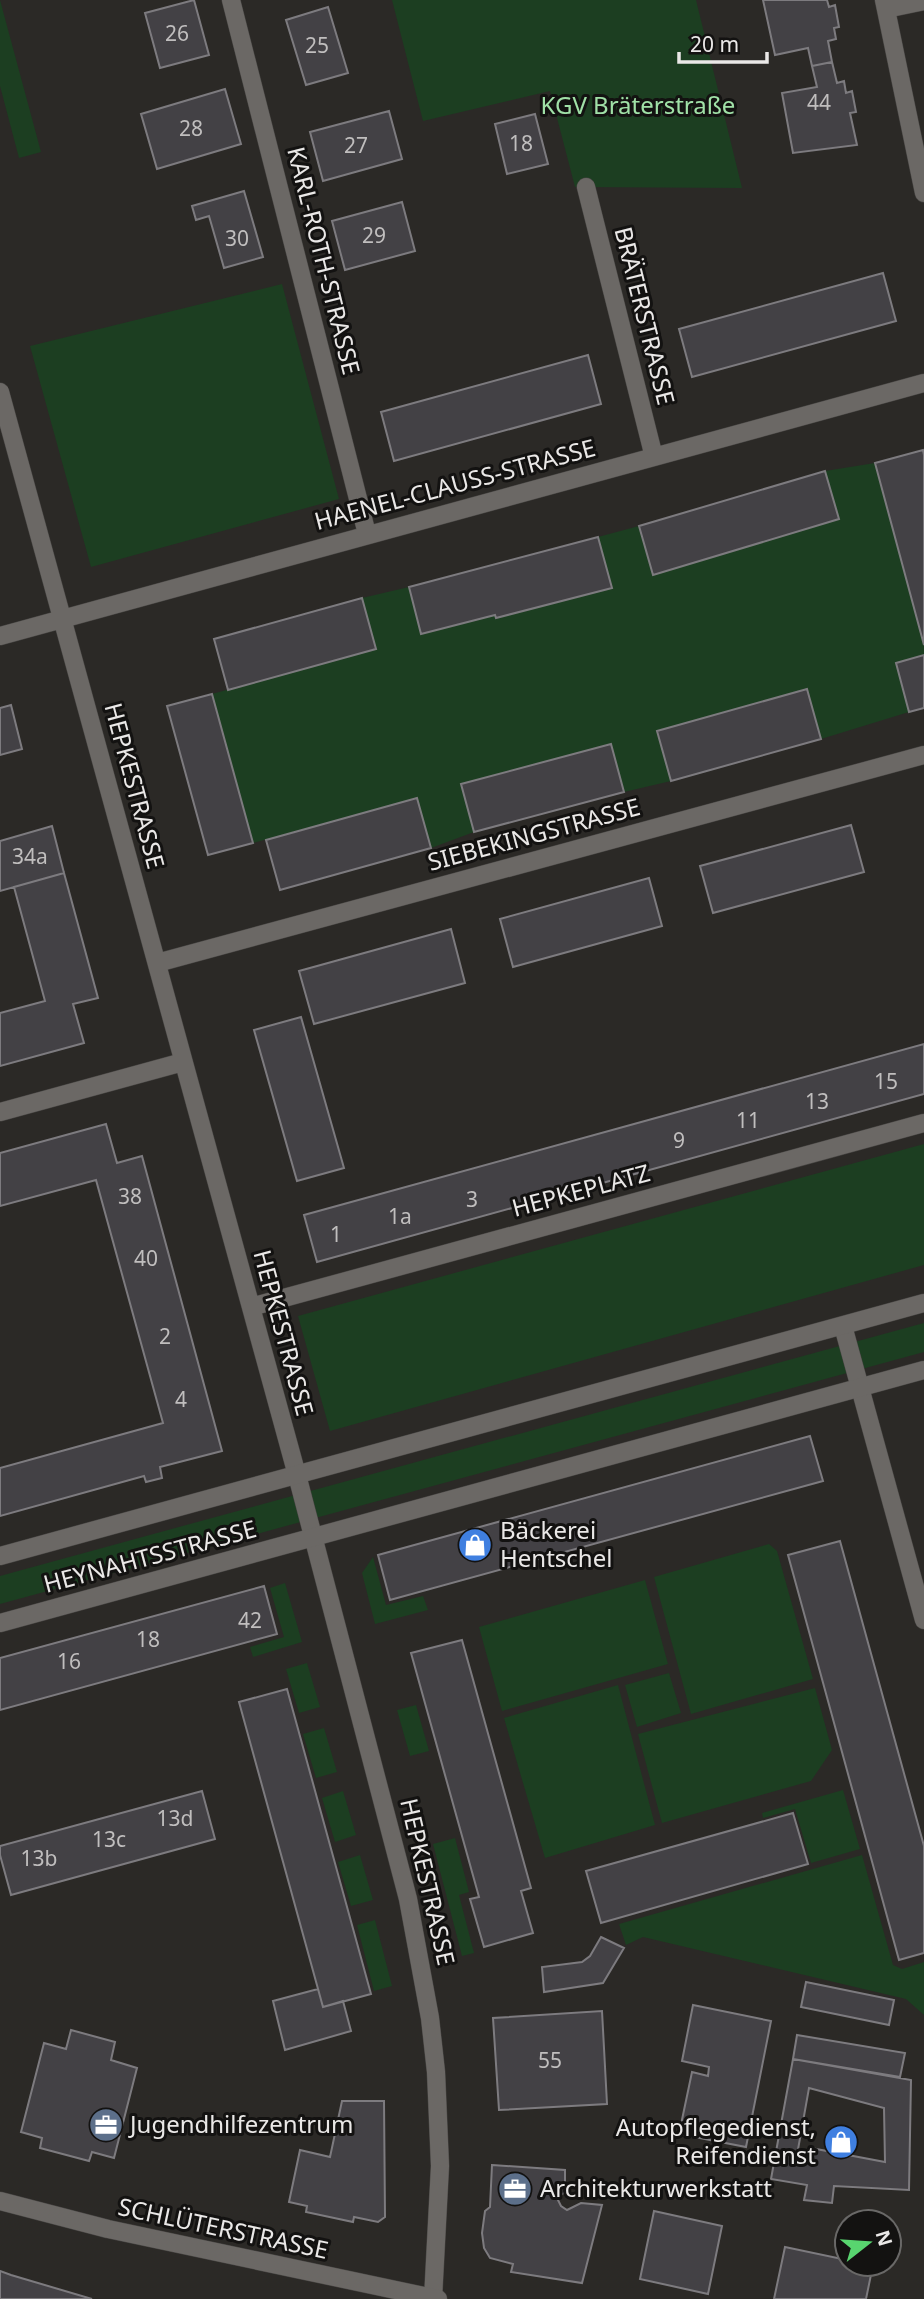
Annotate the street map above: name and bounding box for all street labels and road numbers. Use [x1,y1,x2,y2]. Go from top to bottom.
street label: KARL-ROTH-STRASSE [280,143,369,378]
street label: BRÄTERSTRASSE [607,223,684,408]
street label: HAENEL-CLAUSS-STRASSE [311,430,599,537]
street label: HEPKESTRASSE [97,699,173,872]
street label: SIEBEKINGSTRASSE [424,789,644,878]
street label: HEPKEPLATZ [508,1155,653,1224]
street label: HEPKESTRASSE [246,1246,322,1419]
street label: HEYNAHTSSTRASSE [40,1511,260,1600]
street label: HEPKESTRASSE [393,1795,464,1968]
street label: SCHLÜTERSTRASSE [115,2189,331,2266]

